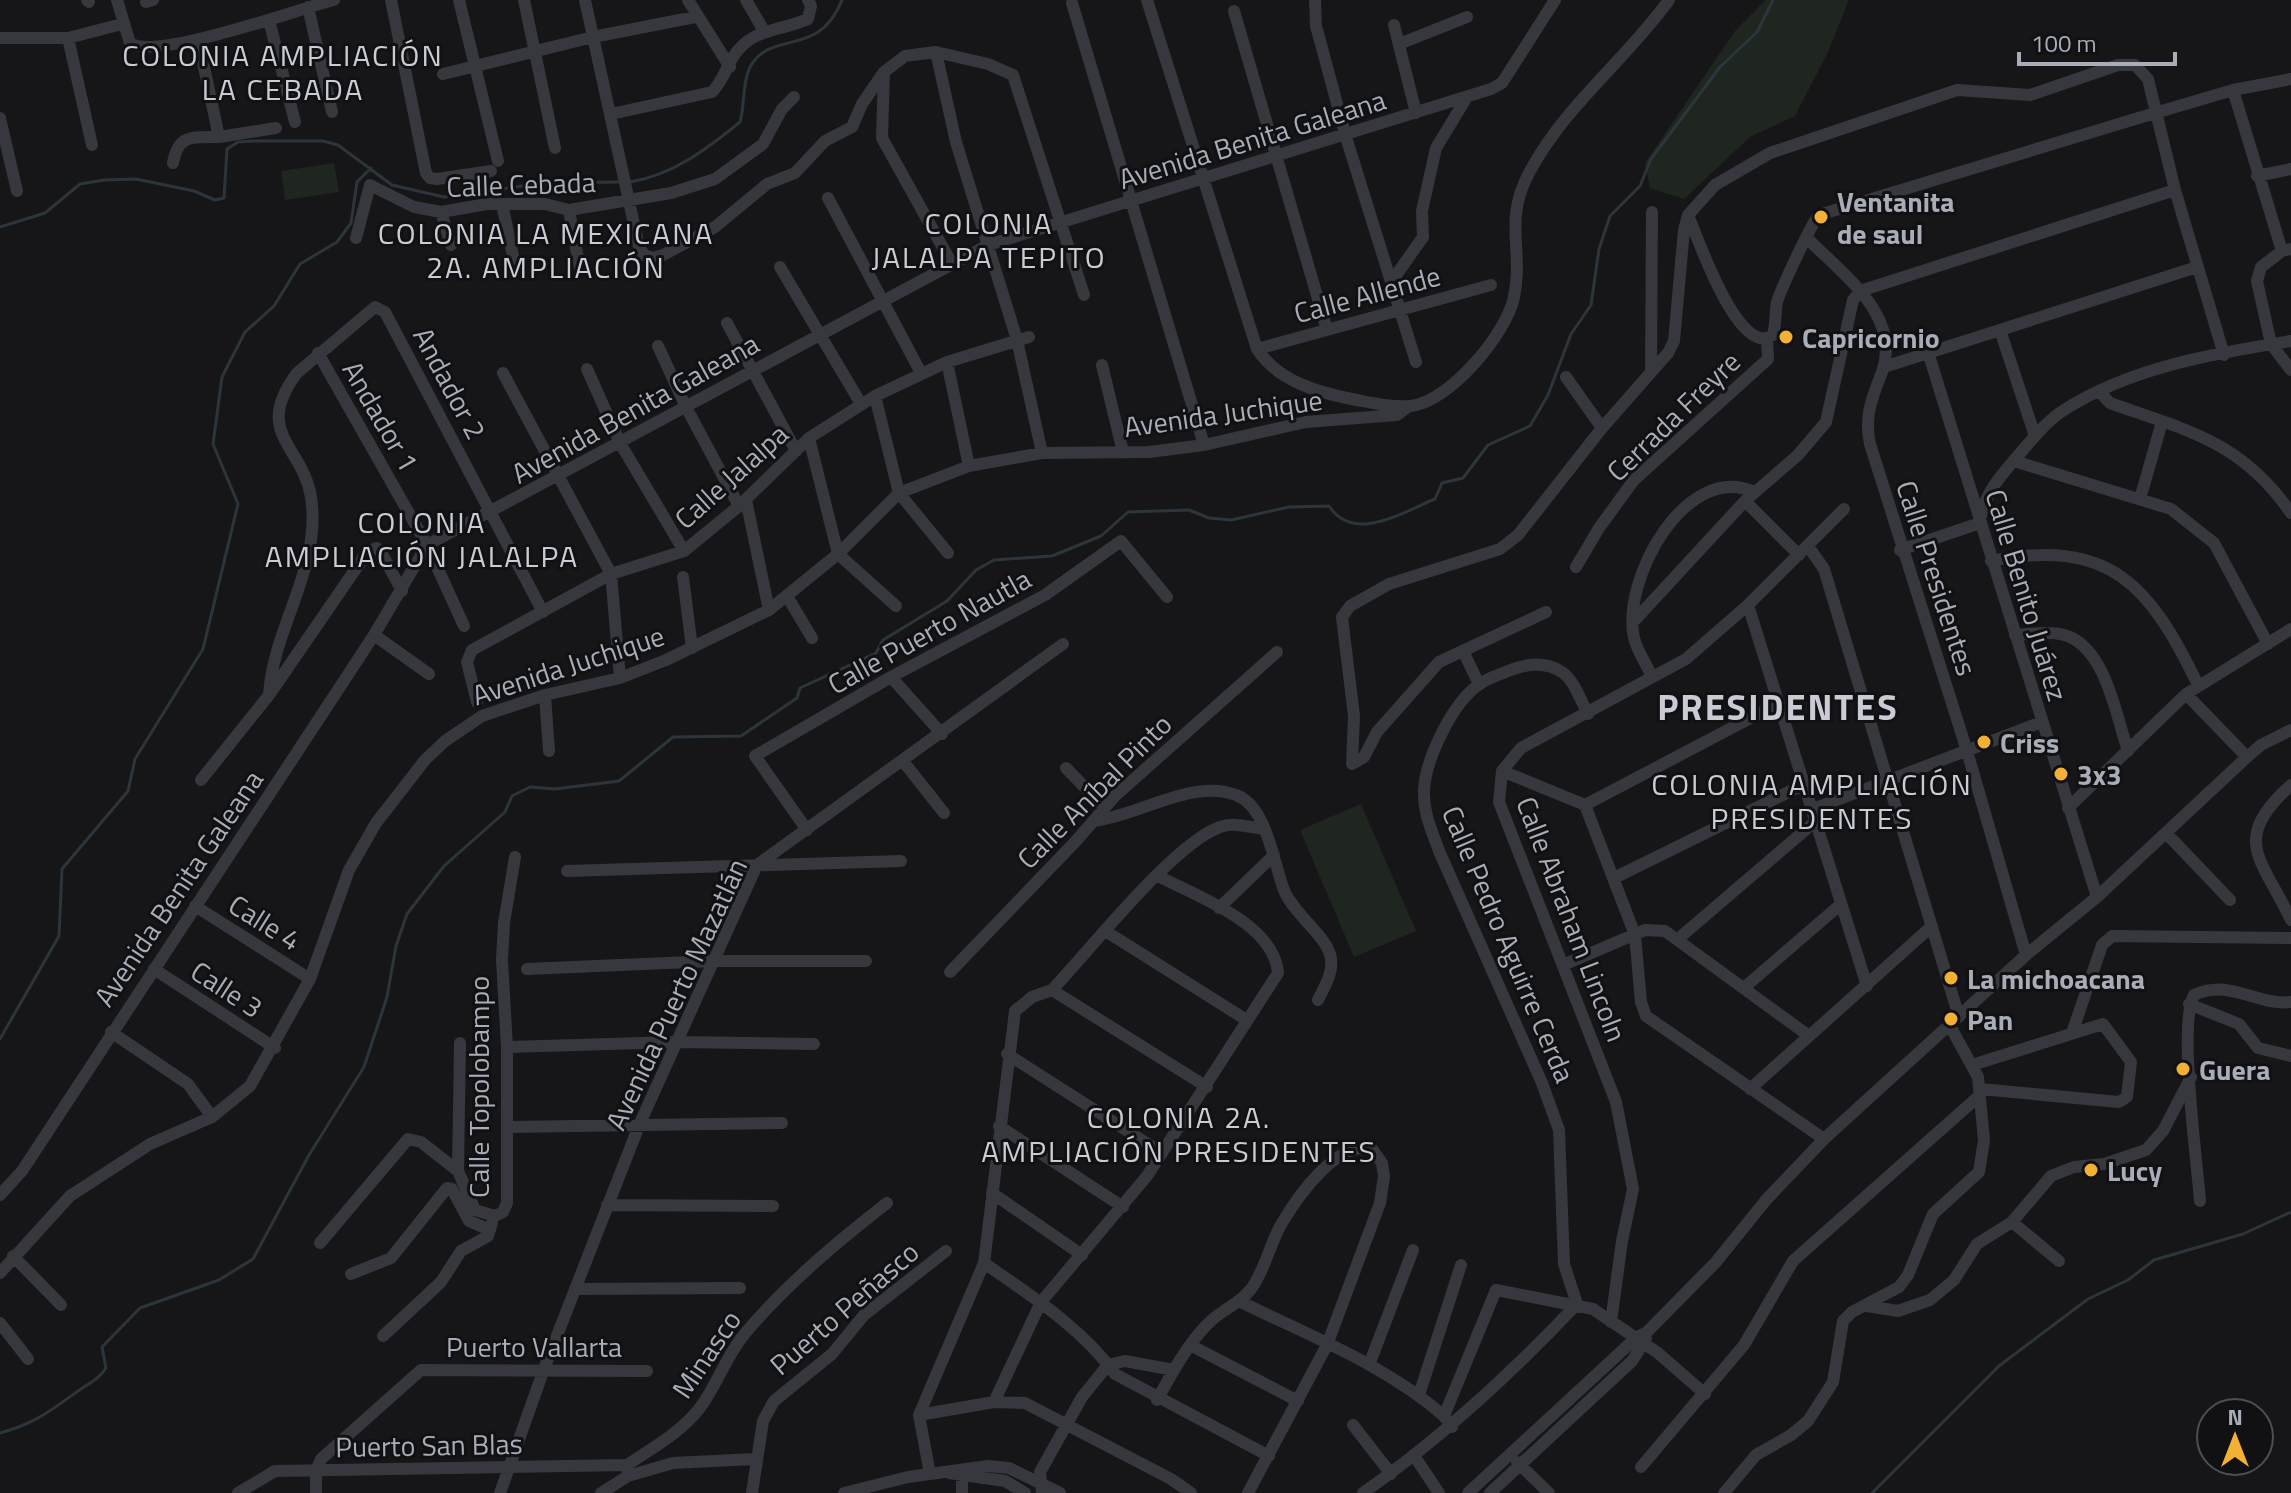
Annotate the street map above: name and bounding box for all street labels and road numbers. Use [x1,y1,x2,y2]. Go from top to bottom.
street label: Avenida Benita Galeana [1113,78,1391,200]
street label: Calle Cebada [446,160,596,208]
street label: Calle Allende [1289,254,1445,334]
street label: Andador 2 [402,319,498,447]
street label: Avenida Benita Galeana [503,322,767,494]
street label: Cerrada Freyre [1596,341,1750,491]
street label: Andador 1 [332,353,430,479]
street label: Avenida Juchique [1121,378,1325,448]
street label: Calle Jalalpa [664,413,798,539]
street label: Calle Presidentes [1885,475,1989,681]
street label: Calle Benito Juárez [1974,484,2080,706]
street label: Calle Puerto Nautla [819,557,1039,705]
street label: Avenida Juchique [466,614,670,716]
street label: Calle Aníbal Pinto [1007,704,1181,878]
street label: Avenida Benita Galeana [83,761,273,1015]
street label: Calle Abraham Lincoln [1505,790,1639,1048]
street label: Calle Pedro Aguirre Cerda [1431,799,1587,1089]
street label: Avenida Puerto Mazatlán [594,851,758,1137]
street label: Calle 4 [220,883,310,961]
street label: Calle 3 [183,950,271,1028]
street label: Calle Topolobampo [457,976,500,1198]
street label: Puerto Peñasco [760,1231,928,1385]
street label: Minasco [661,1301,751,1407]
street label: Puerto Vallarta [446,1325,622,1368]
street label: Puerto San Blas [335,1422,523,1468]

